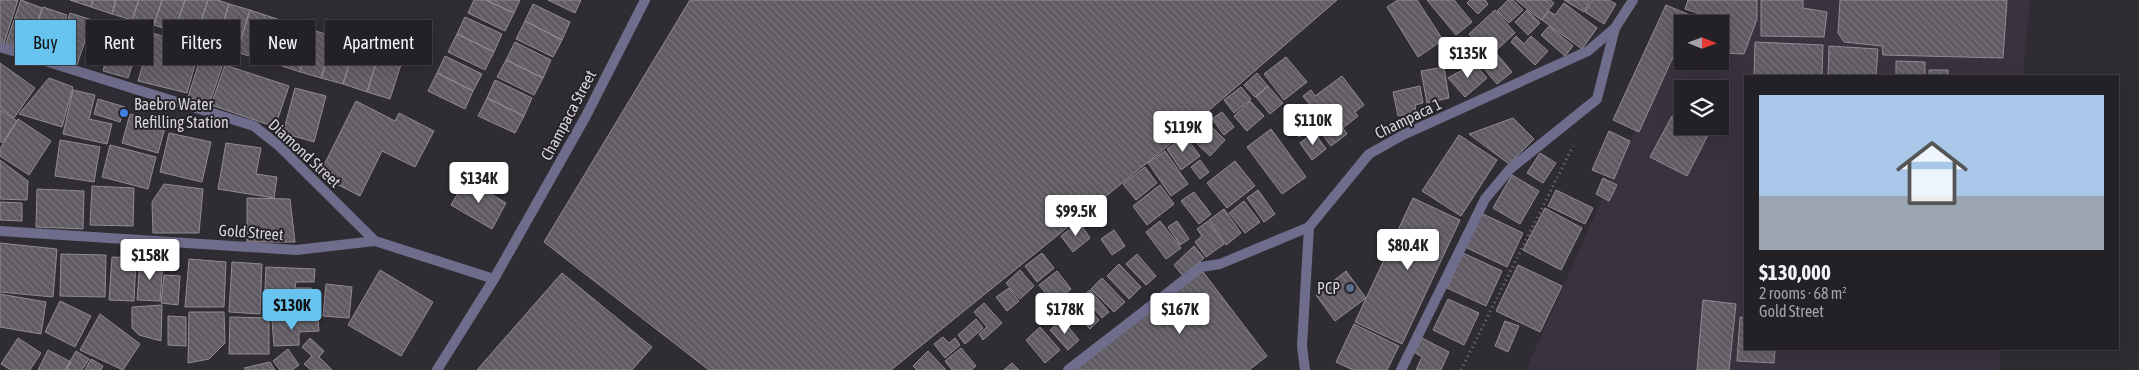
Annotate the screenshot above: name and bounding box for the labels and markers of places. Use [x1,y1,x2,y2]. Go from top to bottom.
pin: $135K [1433,36,1503,79]
place label: Baebro Water Refilling Station [134,95,229,132]
pin: $110K [1278,104,1348,146]
marker: Baebro Water Refilling Station [118,107,130,119]
pin: $119K [1148,110,1218,153]
pin: $134K [444,162,514,204]
pin: $99.5K [1035,194,1117,237]
pin: $80.4K [1367,228,1449,271]
pin: $158K [115,238,185,281]
place label: PCP [1317,279,1340,297]
marker: PCP [1344,282,1356,294]
pin: $130K [257,288,327,331]
pin: $178K [1030,292,1100,335]
pin: $167K [1145,292,1215,335]

